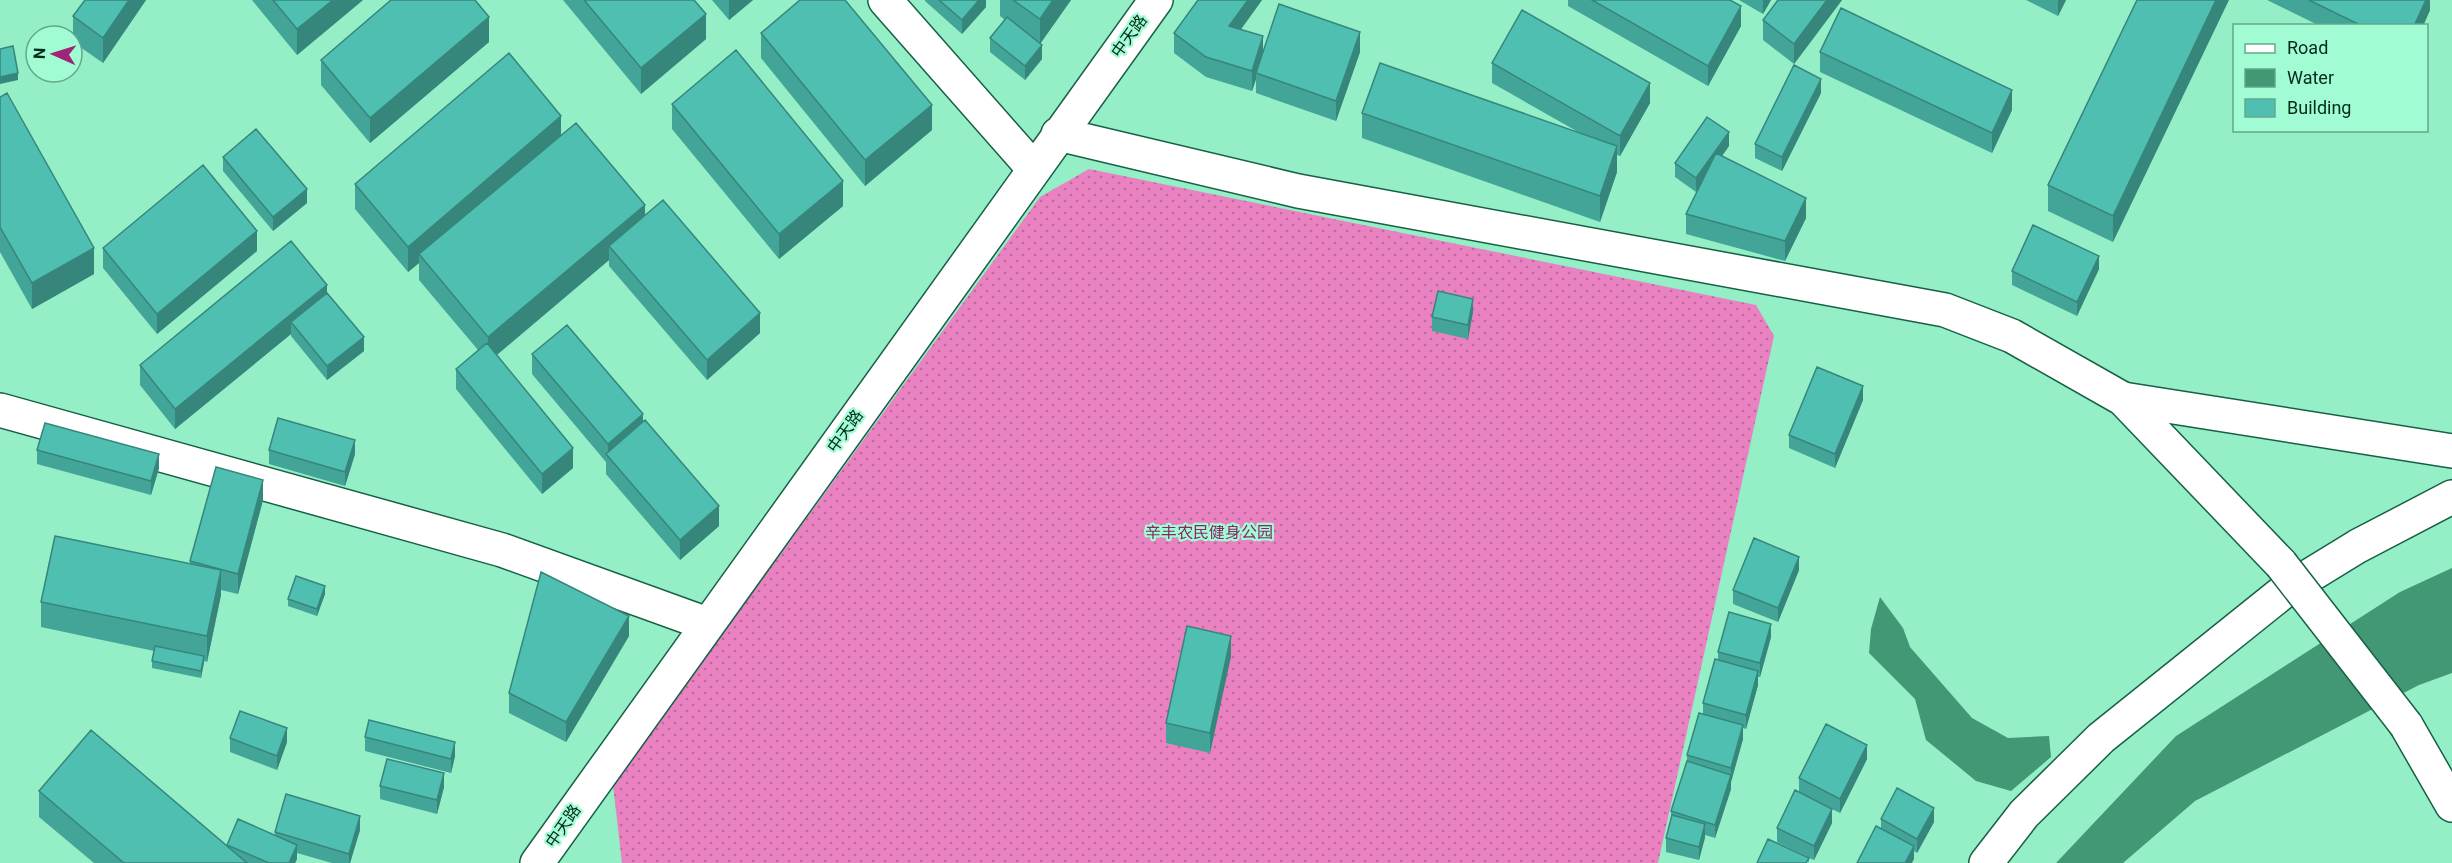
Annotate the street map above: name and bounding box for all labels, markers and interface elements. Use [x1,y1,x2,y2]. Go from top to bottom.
street label: 中天路 [1107,11,1151,61]
north arrow [24,24,84,84]
legend [2233,24,2428,132]
text: Road [2287,37,2328,58]
text: N [30,47,49,59]
text: Water [2287,67,2334,88]
text: Building [2287,97,2351,118]
street label: 中天路 [823,406,867,456]
park label: 辛丰农民健身公园 [1145,523,1273,542]
street label: 中天路 [541,801,585,851]

